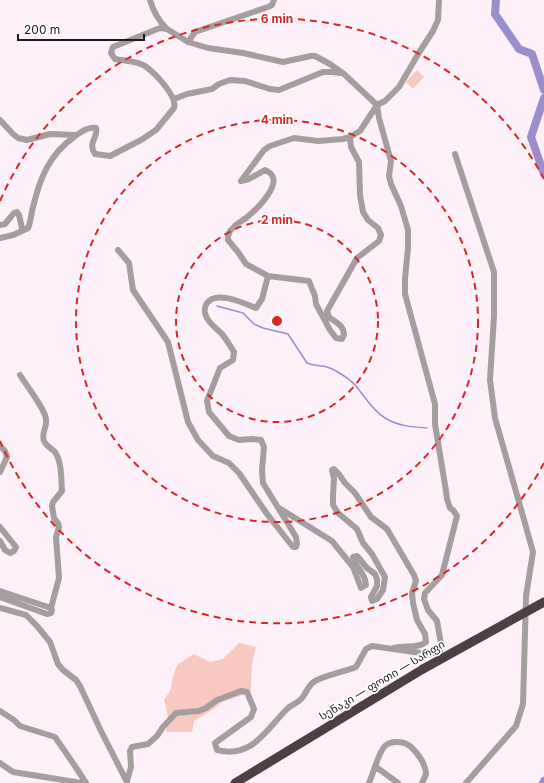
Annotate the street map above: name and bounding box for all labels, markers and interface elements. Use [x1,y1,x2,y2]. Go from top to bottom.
text: 6 min [261,11,293,26]
scale bar [18,16,144,42]
text: 200 m [24,22,60,37]
text: 4 min [261,112,293,127]
text: 2 min [261,212,293,227]
centre of rings [270,314,284,328]
street label: სენაკი — ფოთი — სარფი [317,637,447,723]

